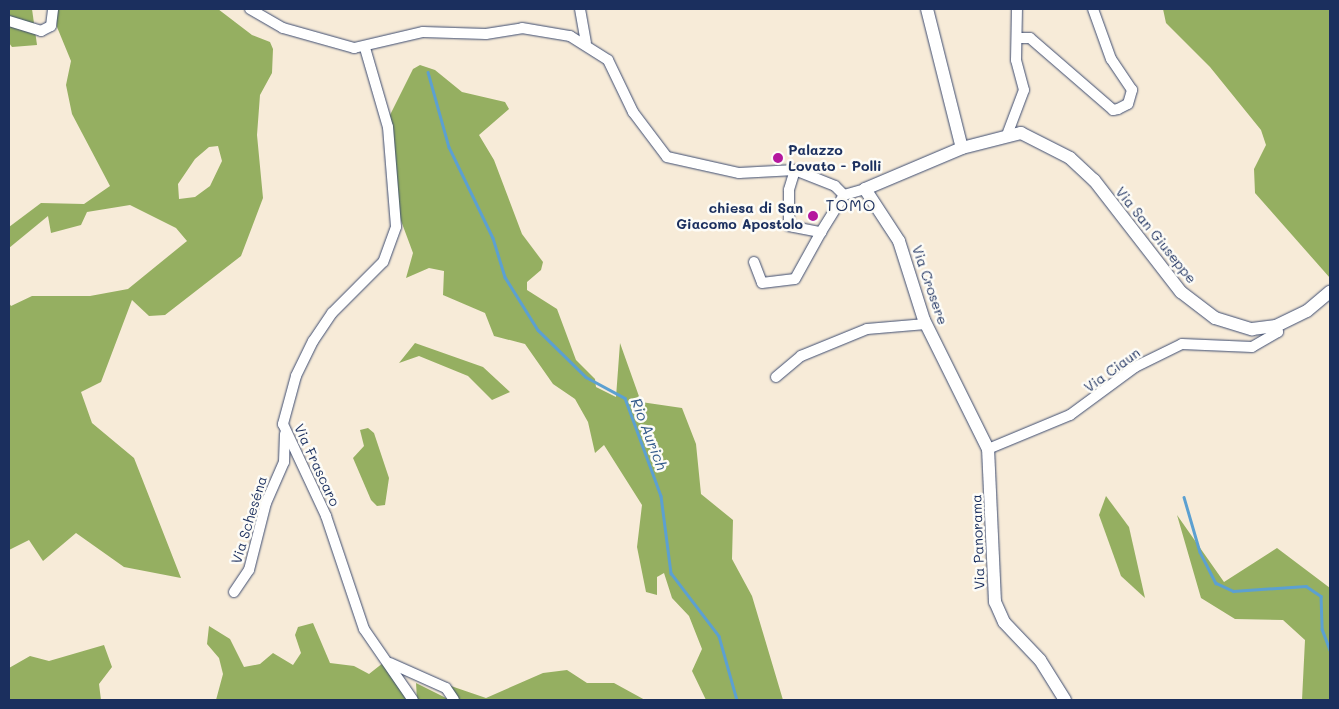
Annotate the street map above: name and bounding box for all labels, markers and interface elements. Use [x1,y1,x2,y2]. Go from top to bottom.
place label: Palazzo Lovato - Polli [788,142,882,174]
marker: Palazzo Lovato - Polli [772,152,784,164]
street label: Via San Giuseppe [1112,183,1200,287]
district label: TOMO [825,195,877,215]
place label: chiesa di San Giacomo Apostolo [676,200,803,232]
marker: chiesa di San Giacomo Apostolo [807,210,819,222]
street label: Via Crosere [909,243,951,327]
street label: Via Ciaun [1081,344,1143,396]
water label: Rio Aurich [627,395,671,473]
street label: Via Frascaro [291,421,343,509]
street label: Via Scheséna [228,474,270,566]
street label: Via Panorama [968,494,988,590]

